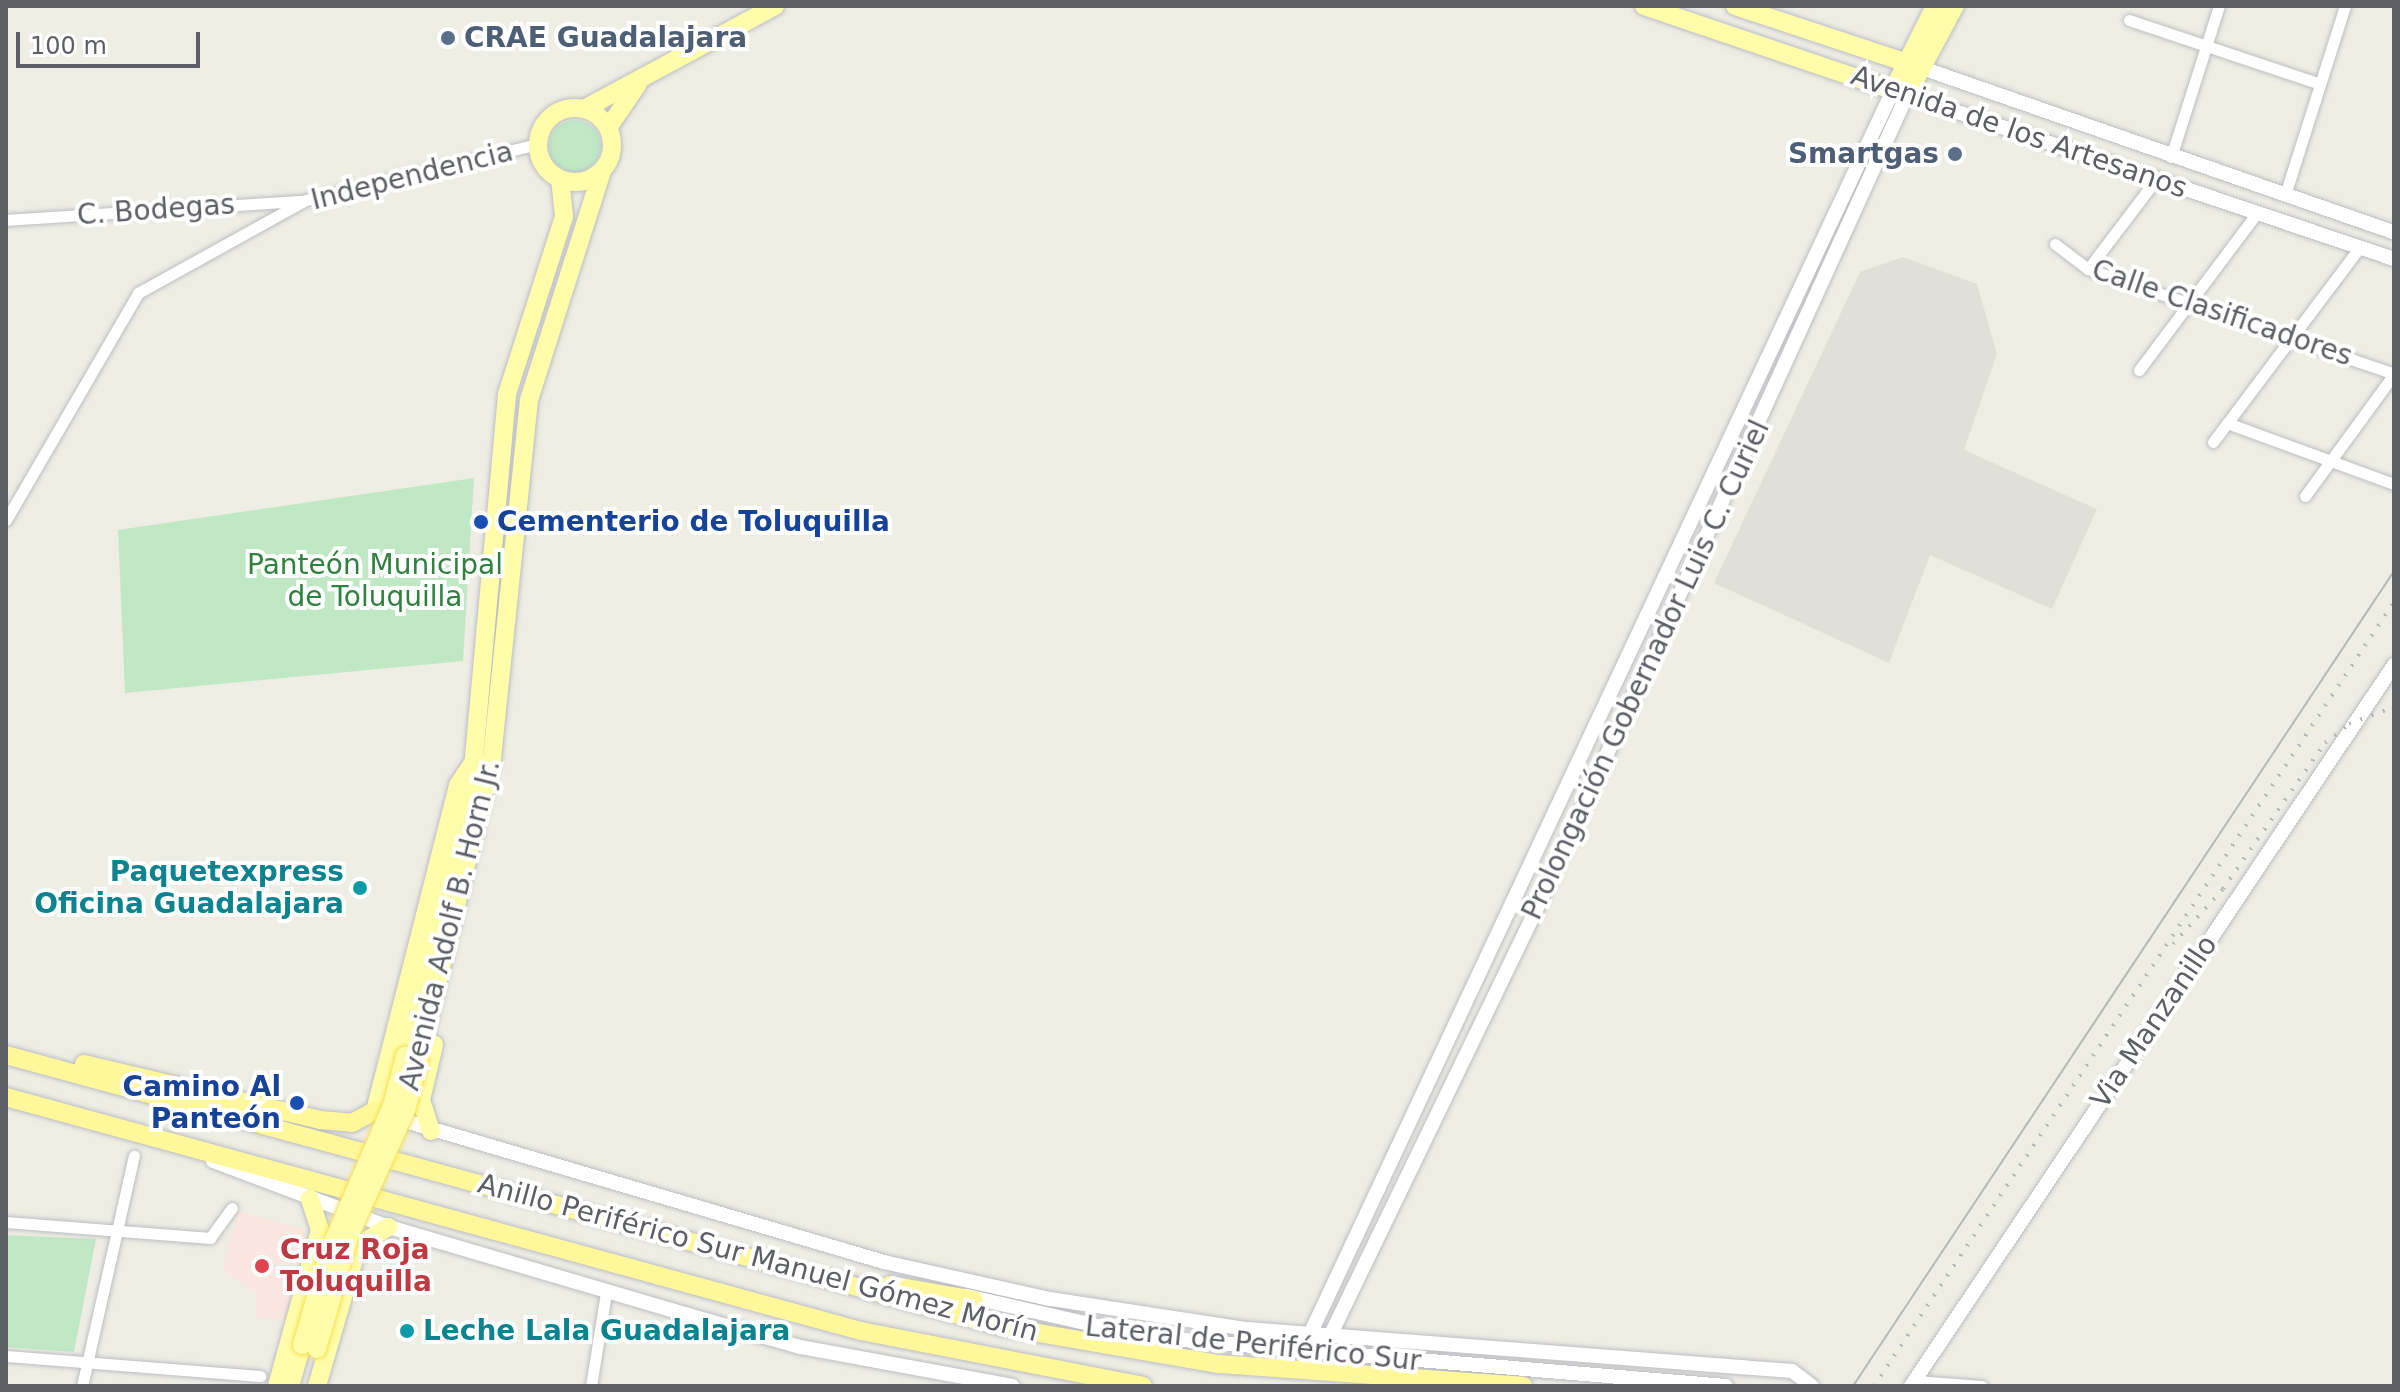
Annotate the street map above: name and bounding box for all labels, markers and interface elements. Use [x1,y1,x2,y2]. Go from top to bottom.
scale bar [20,16,204,66]
place label: CRAE Guadalajara [464,21,747,55]
marker: CRAE Guadalajara [439,29,457,47]
text: 100 m [30,32,107,60]
street label: Avenida de los Artesanos [1847,59,2191,205]
street label: Independencia [308,135,516,217]
place label: Smartgas [1788,137,1939,171]
marker: Smartgas [1946,145,1964,163]
street label: C. Bodegas [76,188,236,232]
street label: Calle Clasificadores [2087,253,2357,373]
street label: Prolongación Gobernador Luis C. Curiel [1515,415,1777,925]
place label: Cementerio de Toluquilla [497,505,890,539]
marker: Cementerio de Toluquilla [472,513,490,531]
park label: Panteón Municipal de Toluquilla [247,548,503,614]
street label: Avenida Adolf B. Horn Jr. [393,756,507,1094]
place label: Paquetexpress Oficina Guadalajara [34,855,344,921]
marker: Paquetexpress Oficina Guadalajara [351,879,369,897]
street label: Via Manzanillo [2084,929,2224,1115]
place label: Camino Al Panteón [123,1070,281,1136]
marker: Camino Al Panteón [288,1094,306,1112]
street label: Anillo Periférico Sur Manuel Gómez Morín [474,1167,1042,1349]
place label: Cruz Roja Toluquilla [280,1233,432,1299]
marker: Cruz Roja Toluquilla [251,1255,273,1277]
street label: Lateral de Periférico Sur [1083,1310,1423,1378]
place label: Leche Lala Guadalajara [423,1314,791,1348]
marker: Leche Lala Guadalajara [398,1322,416,1340]

